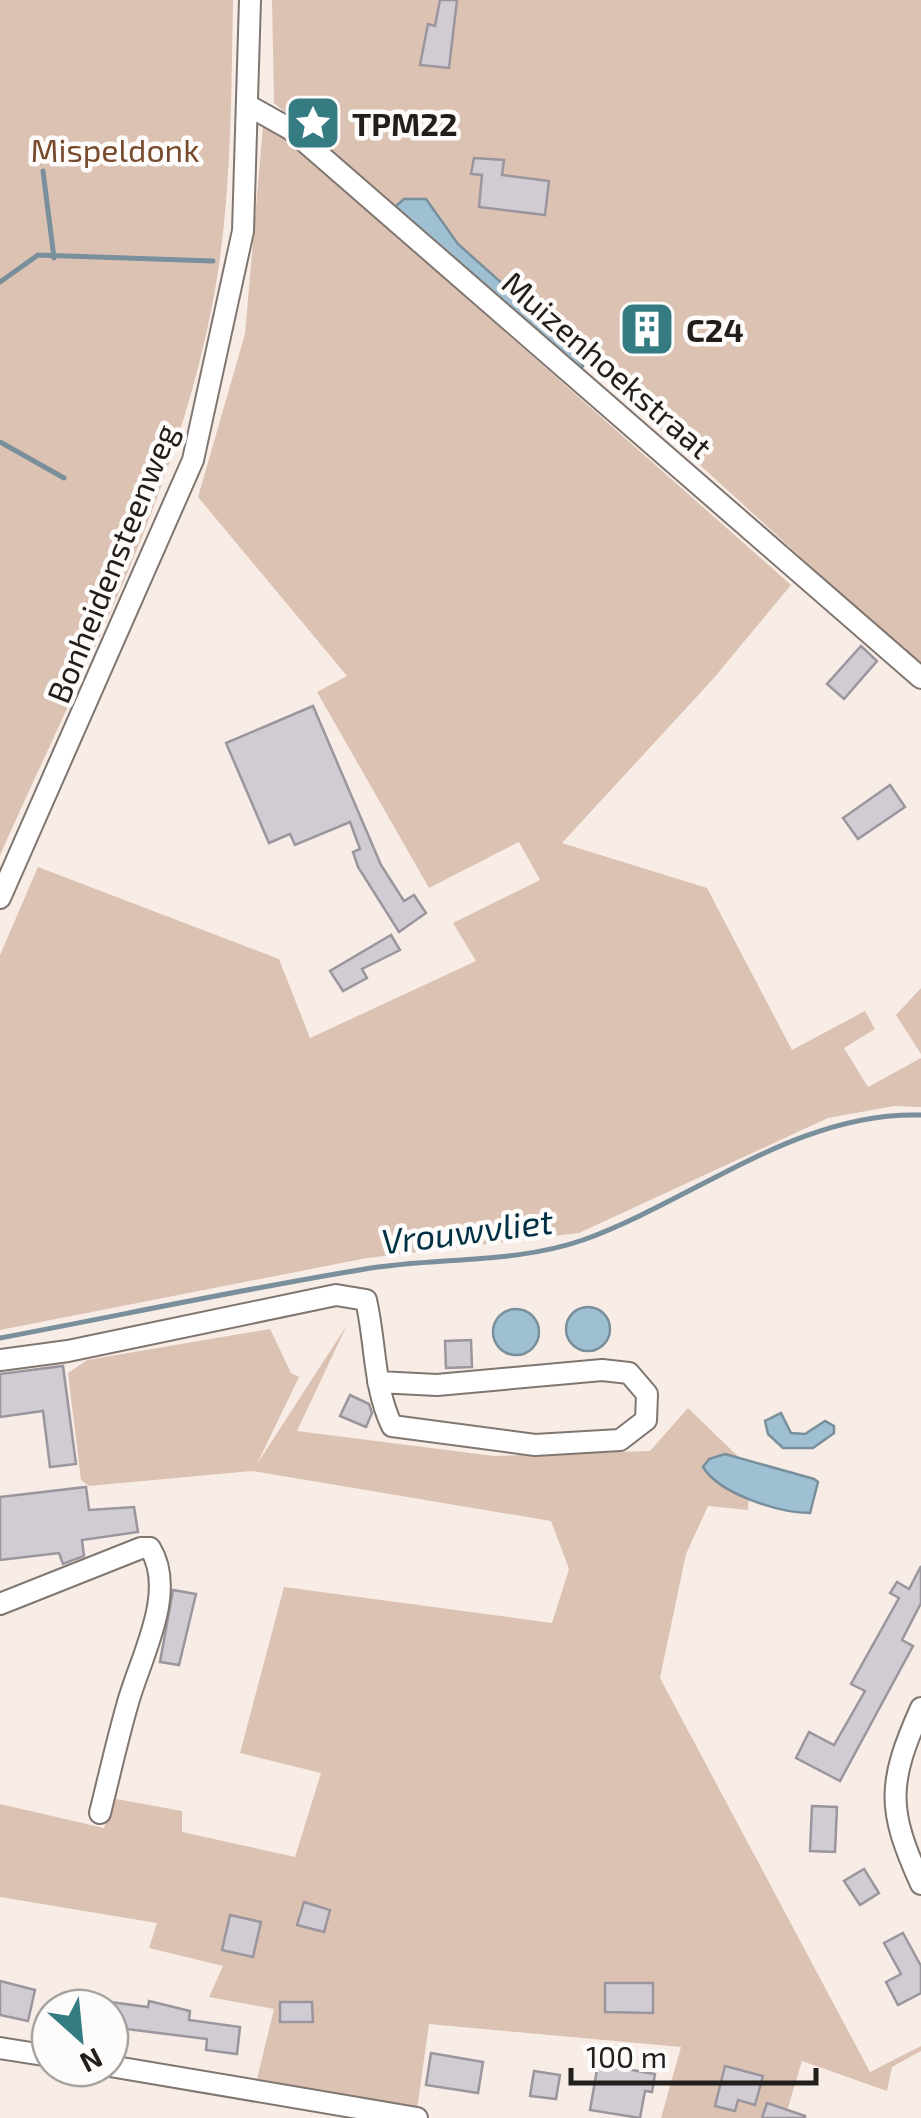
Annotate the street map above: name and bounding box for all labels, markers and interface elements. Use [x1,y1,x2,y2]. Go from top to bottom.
place icon: TPM22 [283,93,343,153]
place label: TPM22 [352,104,458,142]
park label: Mispeldonk [31,130,199,168]
street label: Muizenhoekstraat [495,263,721,465]
building icon: C24 [617,299,677,359]
place label: C24 [686,310,744,348]
street label: Bonheidensteenweg [38,418,184,708]
water label: Vrouwvliet [379,1199,556,1261]
north arrow [30,1988,130,2088]
scale bar [571,2023,816,2085]
text: 100 m [586,2038,667,2074]
text: N [75,2041,109,2081]

